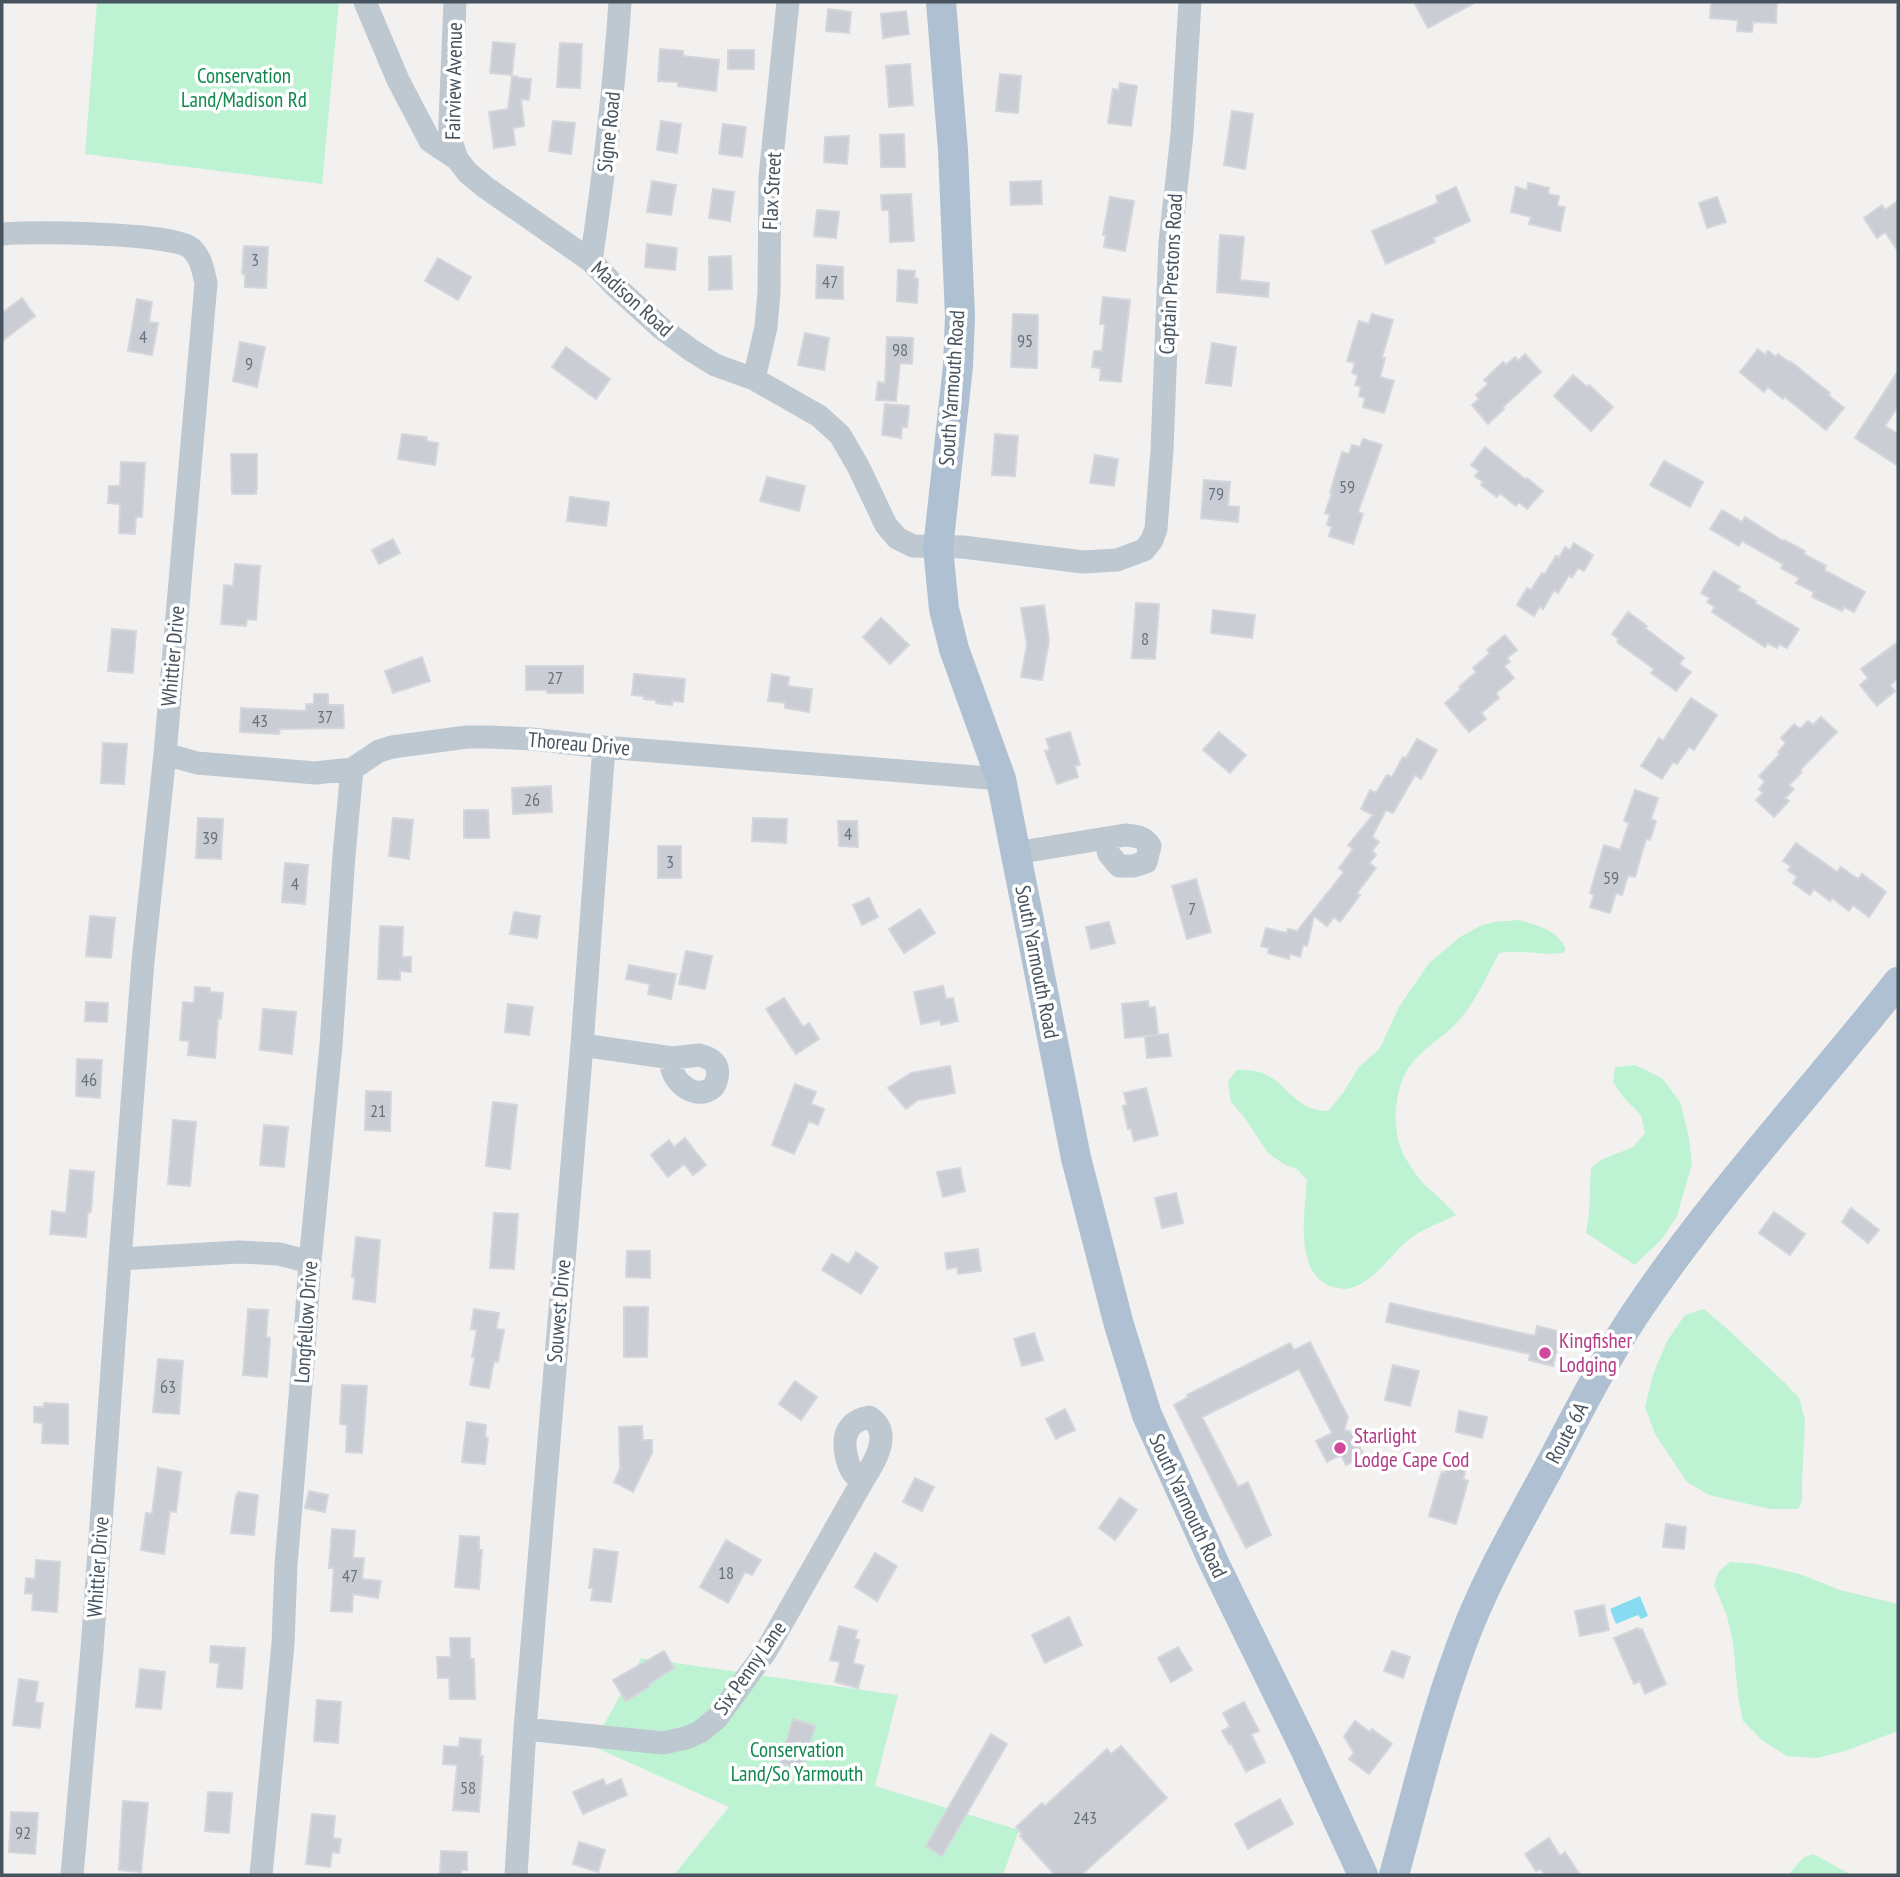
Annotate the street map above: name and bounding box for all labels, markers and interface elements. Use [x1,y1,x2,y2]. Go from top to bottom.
street label: Fairview Avenue [439,22,468,140]
park label: Conservation Land/Madison Rd [181,62,307,113]
street label: Signe Road [591,90,626,174]
street label: Flax Street [756,151,787,231]
street label: Captain Prestons Road [1153,193,1188,355]
house number: 3 [251,248,259,271]
street label: Madison Road [586,255,679,342]
house number: 47 [822,270,838,293]
street label: South Yarmouth Road [933,309,970,467]
house number: 4 [139,325,147,348]
house number: 95 [1017,329,1033,352]
house number: 98 [892,338,908,361]
house number: 9 [245,352,253,375]
house number: 59 [1339,475,1355,498]
house number: 79 [1208,482,1224,505]
street label: Whittier Drive [155,604,190,707]
house number: 8 [1141,627,1149,650]
house number: 27 [547,666,563,689]
house number: 37 [317,705,333,728]
house number: 43 [252,709,268,732]
street label: Thoreau Drive [527,726,631,761]
house number: 26 [524,788,540,811]
house number: 4 [844,822,852,845]
house number: 39 [202,826,218,849]
house number: 3 [666,850,674,873]
house number: 59 [1603,866,1619,889]
house number: 4 [291,872,299,895]
street label: South Yarmouth Road [1009,883,1066,1041]
house number: 7 [1188,897,1196,920]
house number: 46 [81,1068,97,1091]
house number: 21 [370,1099,386,1122]
street label: Souwest Drive [541,1258,576,1364]
street label: Longfellow Drive [288,1260,323,1384]
place label: Kingfisher Lodging [1559,1327,1632,1378]
marker: Kingfisher Lodging [1537,1345,1553,1361]
house number: 63 [160,1375,176,1398]
street label: Route 6A [1539,1397,1594,1468]
place label: Starlight Lodge Cape Cod [1354,1422,1469,1473]
street label: South Yarmouth Road [1143,1429,1234,1582]
marker: Starlight Lodge Cape Cod [1332,1440,1348,1456]
street label: Whittier Drive [81,1516,114,1618]
house number: 18 [718,1561,734,1584]
house number: 47 [342,1564,358,1587]
street label: Six Penny Lane [707,1615,792,1720]
park label: Conservation Land/So Yarmouth [731,1736,863,1787]
house number: 58 [460,1776,476,1799]
house number: 243 [1073,1806,1097,1829]
house number: 92 [15,1821,31,1844]

